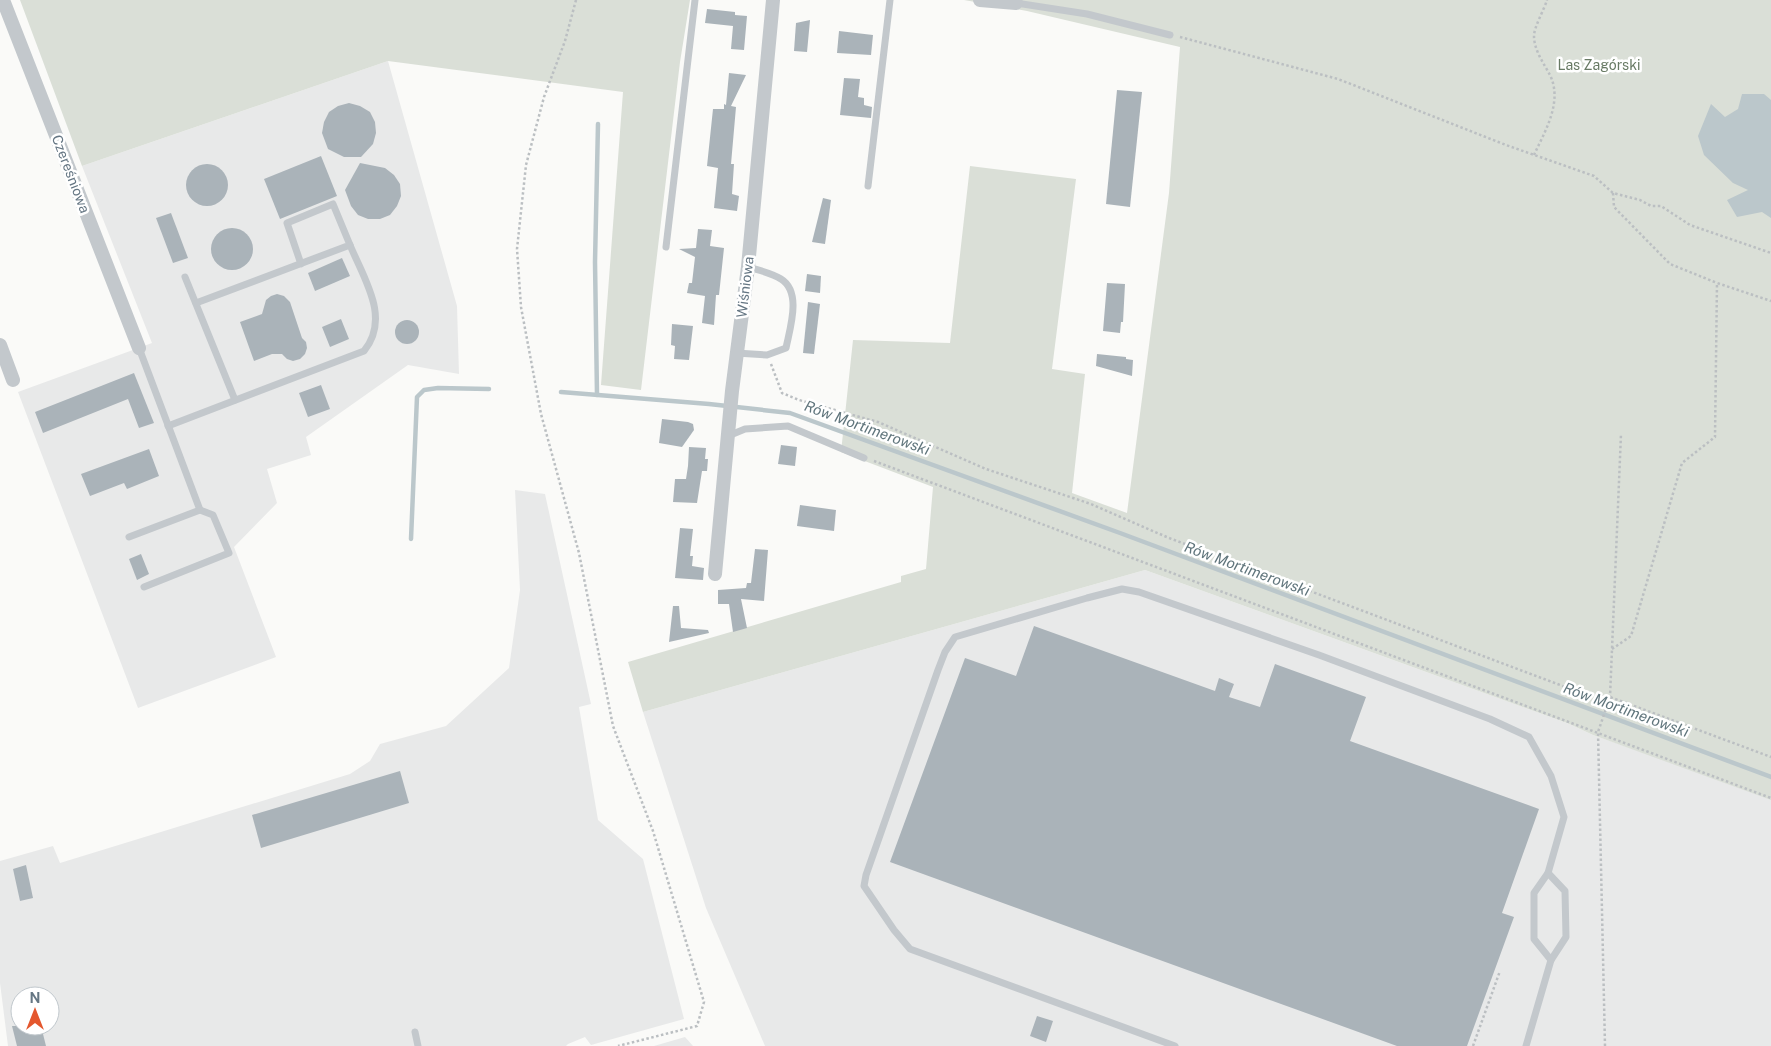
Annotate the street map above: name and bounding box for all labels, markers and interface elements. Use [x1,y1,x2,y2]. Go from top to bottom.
park label: Las Zagórski [1558,57,1640,73]
street label: Czereśniowa [49,133,93,215]
street label: Wiśniowa [733,255,757,319]
water label: Rów Mortimerowski [802,397,933,458]
water label: Rów Mortimerowski [1182,538,1313,599]
water label: Rów Mortimerowski [1561,679,1692,740]
north arrow [10,986,60,1036]
text: N [30,990,40,1006]

